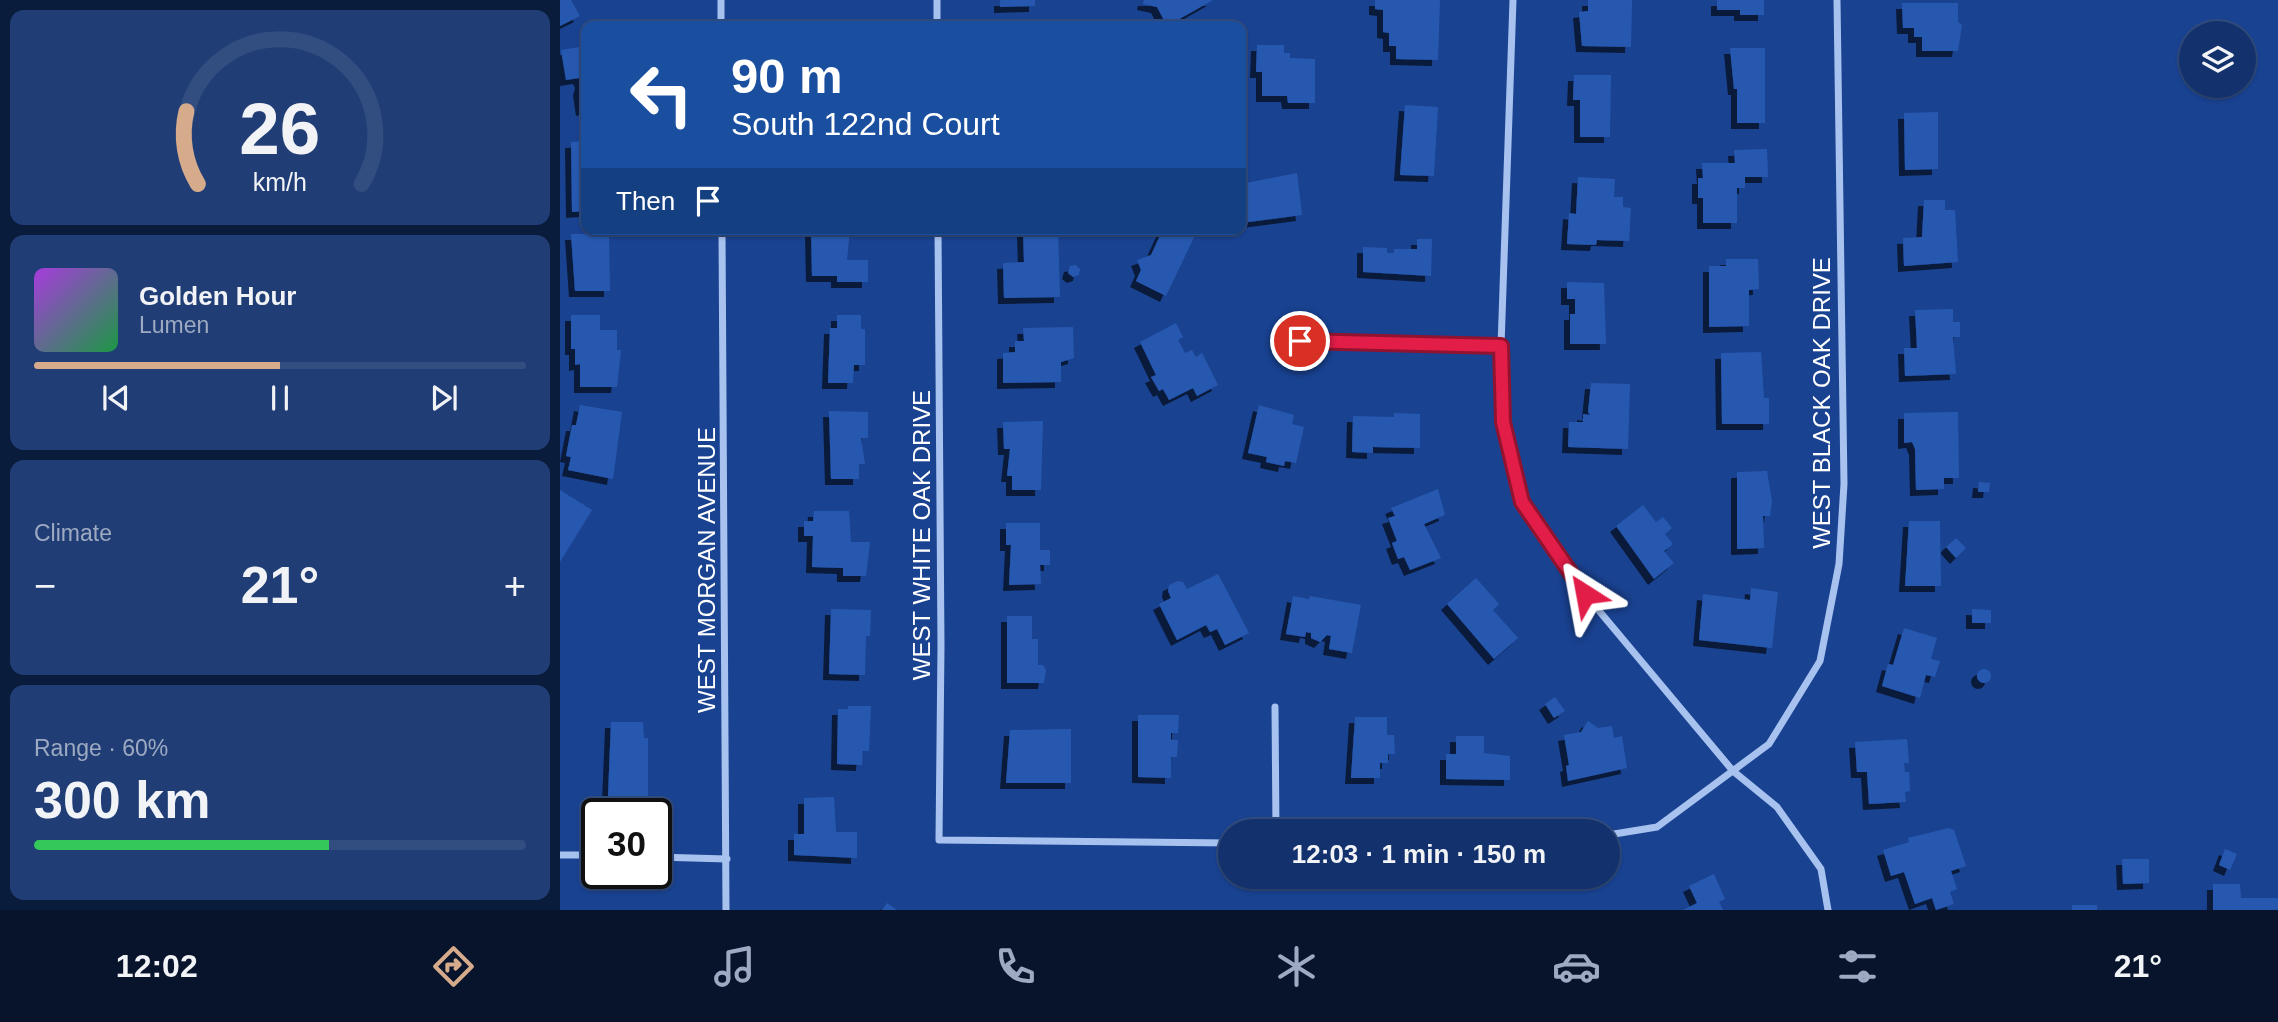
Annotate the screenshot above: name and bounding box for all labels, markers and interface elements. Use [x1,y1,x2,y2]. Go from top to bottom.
map controls [2179,21,2256,98]
button: layers [2179,21,2256,98]
icon: left [616,49,707,140]
text: 90 m [731,49,843,103]
text: 26 [240,88,320,169]
text: South 122nd Court [731,106,1000,142]
text: km/h [253,167,307,195]
icon: arrive [689,182,727,220]
text: Then [616,186,675,216]
street label: WEST BLACK OAK DRIVE [1808,257,1835,549]
text: Golden Hour [139,281,296,311]
pin [1270,311,1330,371]
text: Lumen [139,312,209,338]
icon: arrive [1281,322,1319,360]
icon: previous [97,379,135,417]
icon: pause [261,379,299,417]
icon: next [425,379,463,417]
street label: WEST WHITE OAK DRIVE [908,390,935,680]
street label: WEST MORGAN AVENUE [693,427,720,713]
text: Climate [34,520,112,546]
text: 21° [241,556,319,614]
position arrow [1548,557,1622,631]
text: − [34,565,56,607]
text: + [504,565,526,607]
text: Range · 60% [34,735,168,761]
text: 300 km [34,771,210,829]
speed limit sign: 30 [581,798,672,889]
text: 12:03 · 1 min · 150 m [1292,839,1546,869]
icon: directions [429,942,478,991]
icon: music [710,942,759,991]
icon: phone [991,942,1040,991]
icon: climate [1272,942,1321,991]
icon: car [1552,942,1601,991]
icon: filters [1833,942,1882,991]
text: 12:02 [116,948,198,984]
text: 21° [2114,948,2162,984]

